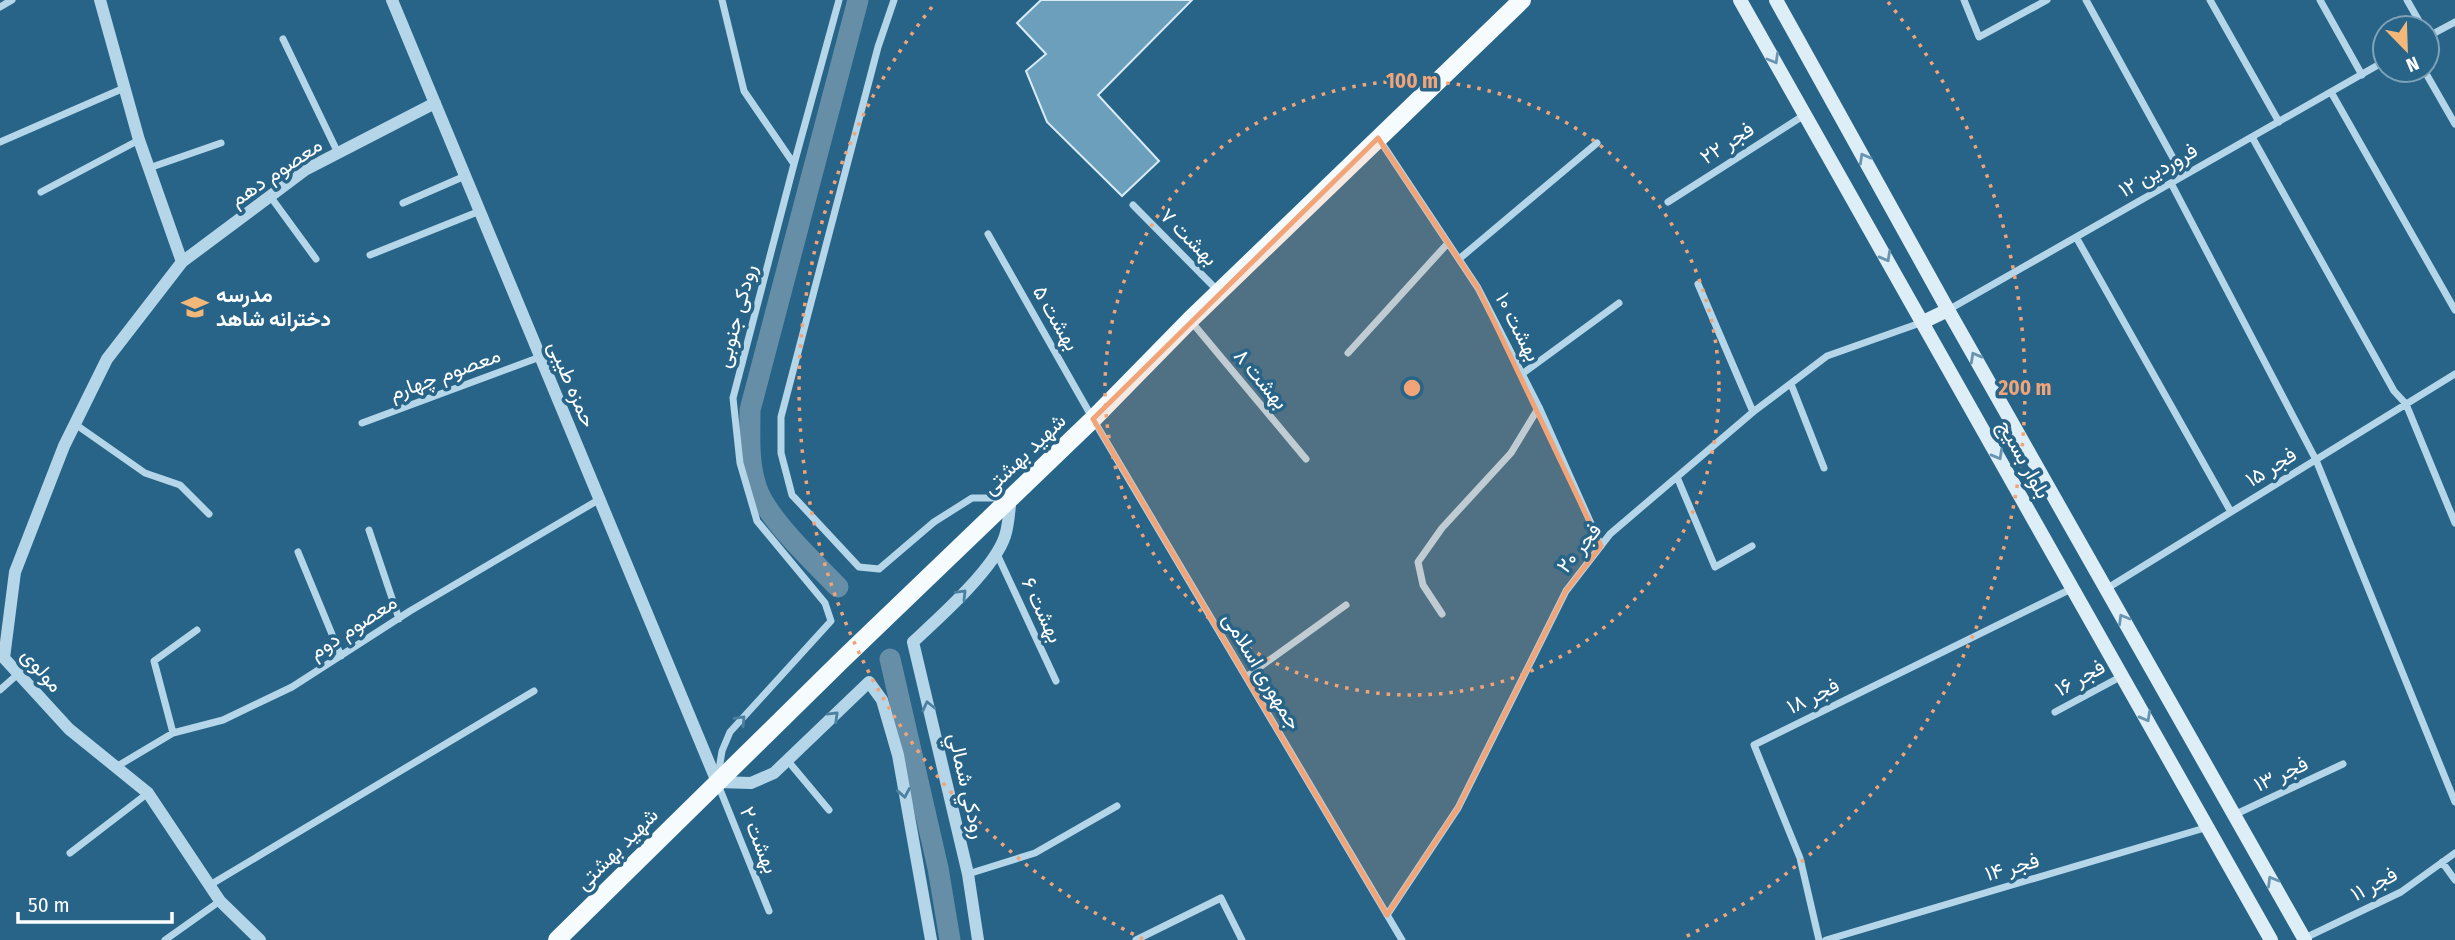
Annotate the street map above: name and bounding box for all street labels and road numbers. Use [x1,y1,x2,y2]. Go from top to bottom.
street label: فجر ۲۲ [1695,116,1759,170]
street label: معصوم دهم [225,132,328,213]
street label: ۱۲ فروردین [2114,137,2202,203]
street label: بهشت ۷ [1155,203,1223,271]
street label: رودکی جنوبی [710,261,762,371]
street label: بهشت ۵ [1027,281,1085,355]
street label: بهشت ۱۰ [1490,288,1546,366]
street label: حمزه طیبی [542,337,602,431]
street label: معصوم چهارم [386,342,504,407]
street label: بهشت ۸ [1228,343,1294,415]
street label: شهید بهشتی [977,408,1071,500]
street label: بلوار بسیج [1991,415,2056,504]
street label: فجر ۱۵ [2241,441,2301,493]
street label: فجر ۲۰ [1551,518,1607,578]
street label: بهشت ۶ [1016,573,1068,647]
street label: معصوم دوم [304,589,403,666]
street label: جمهوری اسلامی [1217,608,1307,734]
street label: مولوی [16,642,68,698]
street label: فجر ۱۶ [2050,654,2110,702]
street label: فجر ۱۸ [1782,672,1844,720]
street label: رودکي شمالي [938,731,992,842]
street label: فجر ۱۳ [2250,750,2312,798]
street label: شهید بهشتی [570,802,664,896]
street label: بهشت ۲ [734,803,784,877]
street label: فجر ۱۴ [1982,847,2042,887]
street label: فجر ۱۱ [2346,861,2402,907]

